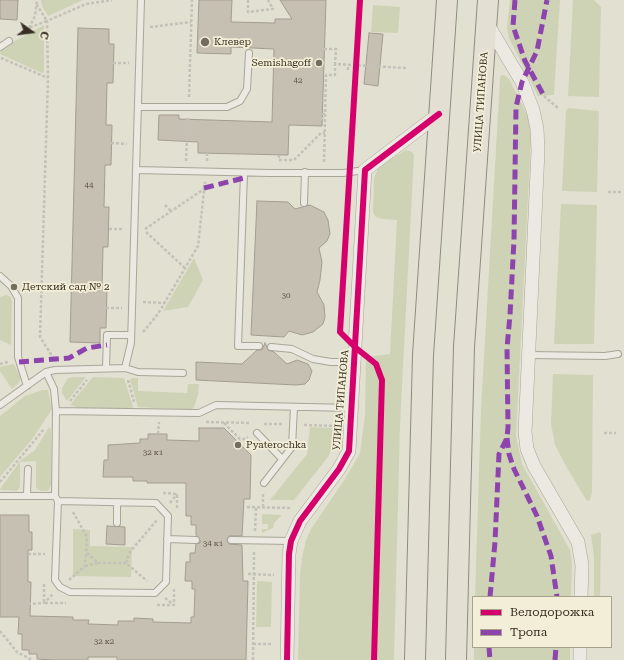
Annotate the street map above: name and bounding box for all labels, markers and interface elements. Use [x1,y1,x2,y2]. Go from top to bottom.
north arrow [12,12,52,52]
text: С [37,30,51,40]
marker: Клевер [199,36,211,48]
place label: Клевер [214,36,251,48]
street label: УЛИЦА ТИПАНОВА [471,51,491,153]
place label: Semishagoff [251,57,311,69]
marker: Semishagoff [314,58,324,68]
house number: 42 [294,76,302,86]
house number: 44 [85,181,93,191]
place label: Детский сад № 2 [22,281,109,293]
marker: Детский сад № 2 [9,282,19,292]
house number: 30 [282,291,290,301]
street label: УЛИЦА ТИПАНОВА [331,349,351,451]
place label: Pyaterochka [246,439,306,451]
marker: Pyaterochka [233,440,243,450]
house number: 32 к1 [143,448,163,458]
house number: 34 к1 [203,539,223,549]
legend [472,596,612,648]
text: Велодорожка [510,605,594,619]
text: Тропа [510,625,547,639]
house number: 32 к2 [94,637,114,647]

